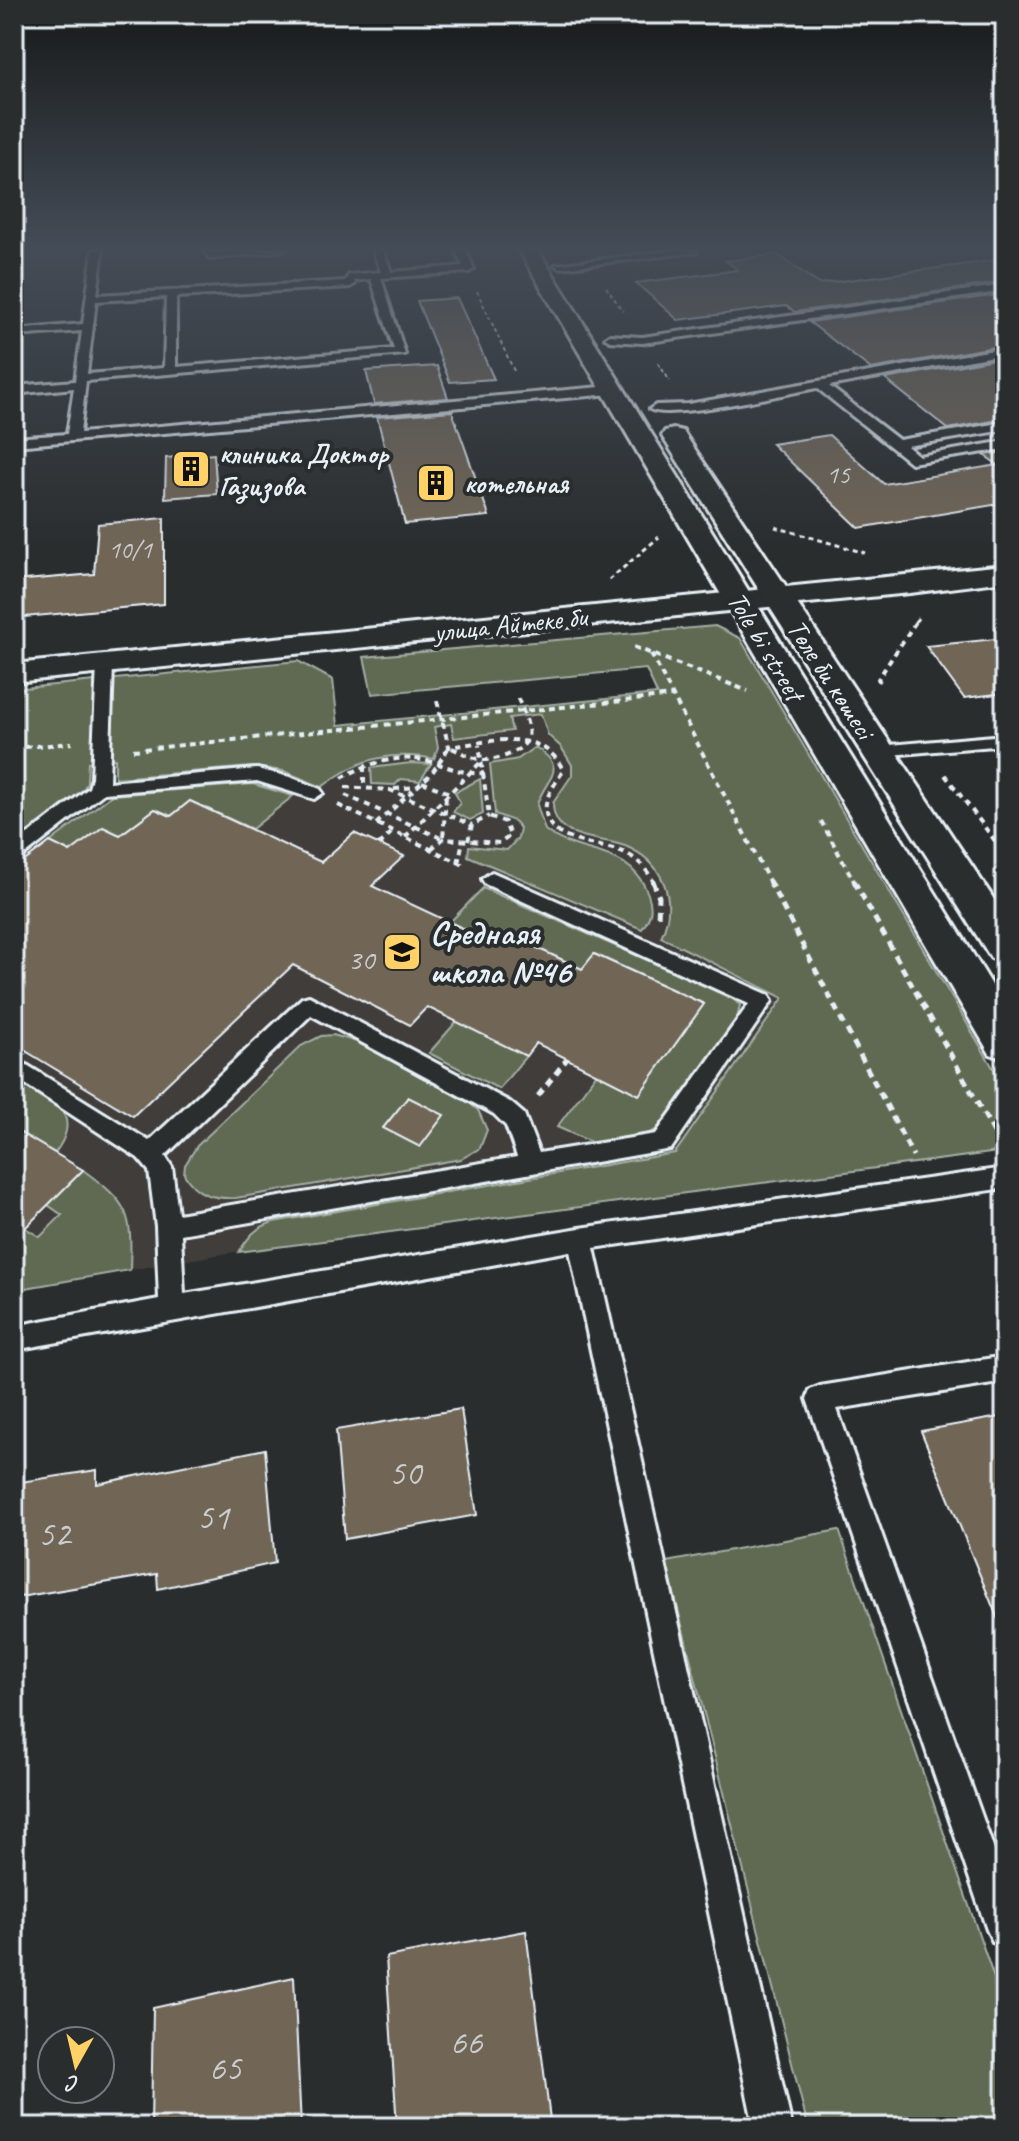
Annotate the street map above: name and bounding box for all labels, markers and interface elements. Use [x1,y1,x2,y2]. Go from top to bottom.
place label: клиника Доктор Газизова [219,436,390,504]
building icon: клиника Доктор Газизова [170,448,212,490]
house number: 15 [826,458,851,491]
building icon: котельная [415,462,457,504]
place label: котельная [464,466,570,501]
house number: 10/1 [108,533,153,566]
street label: Tole bi street [720,585,814,710]
street label: улица Айтеке би [430,598,591,650]
street label: Төле би көшесі [779,613,885,748]
place label: Среднаяя школа №46 [430,911,573,993]
school or university icon: Среднаяя школа №46 [381,931,423,973]
house number: 30 [348,940,377,978]
house number: 50 [389,1450,424,1496]
house number: 51 [197,1494,231,1540]
house number: 52 [38,1511,73,1557]
house number: 66 [450,2019,484,2065]
north arrow [36,2025,116,2105]
house number: 65 [209,2045,243,2091]
text: С [63,2069,81,2098]

